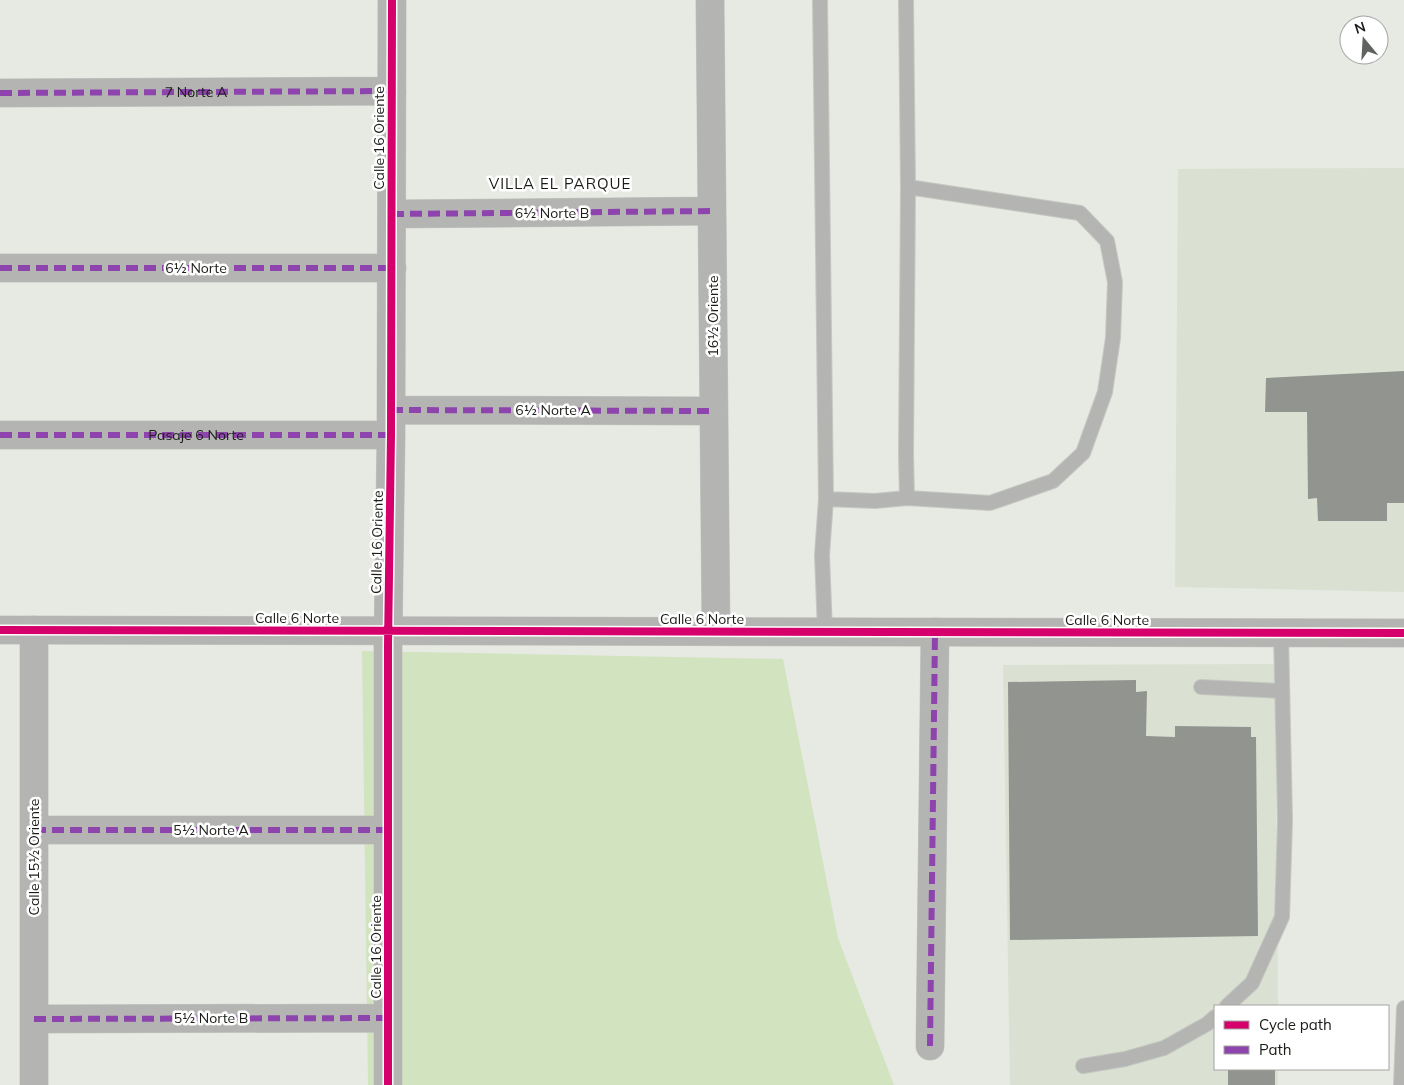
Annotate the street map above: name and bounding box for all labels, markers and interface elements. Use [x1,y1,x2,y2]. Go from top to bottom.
north arrow [1339,15,1389,65]
text: N [1352,17,1368,38]
street label: 7 Norte A [165,83,228,101]
street label: Calle 16 Oriente [370,86,388,190]
district label: VILLA EL PARQUE [489,174,631,193]
street label: 6½ Norte B [515,204,589,222]
street label: 6½ Norte [165,259,227,277]
street label: 16½ Oriente [704,275,722,357]
street label: 6½ Norte A [515,401,591,419]
street label: Pasaje 6 Norte [148,426,244,444]
street label: Calle 16 Oriente [367,490,387,594]
street label: Calle 6 Norte [255,609,339,627]
street label: Calle 6 Norte [660,610,744,628]
street label: Calle 6 Norte [1065,611,1149,629]
street label: Calle 15½ Oriente [25,799,43,915]
street label: 5½ Norte A [173,821,249,839]
street label: Calle 16 Oriente [367,895,385,999]
legend [1214,1005,1389,1070]
street label: 5½ Norte B [174,1009,248,1027]
text: Cycle path [1259,1015,1332,1034]
text: Path [1259,1040,1291,1059]

